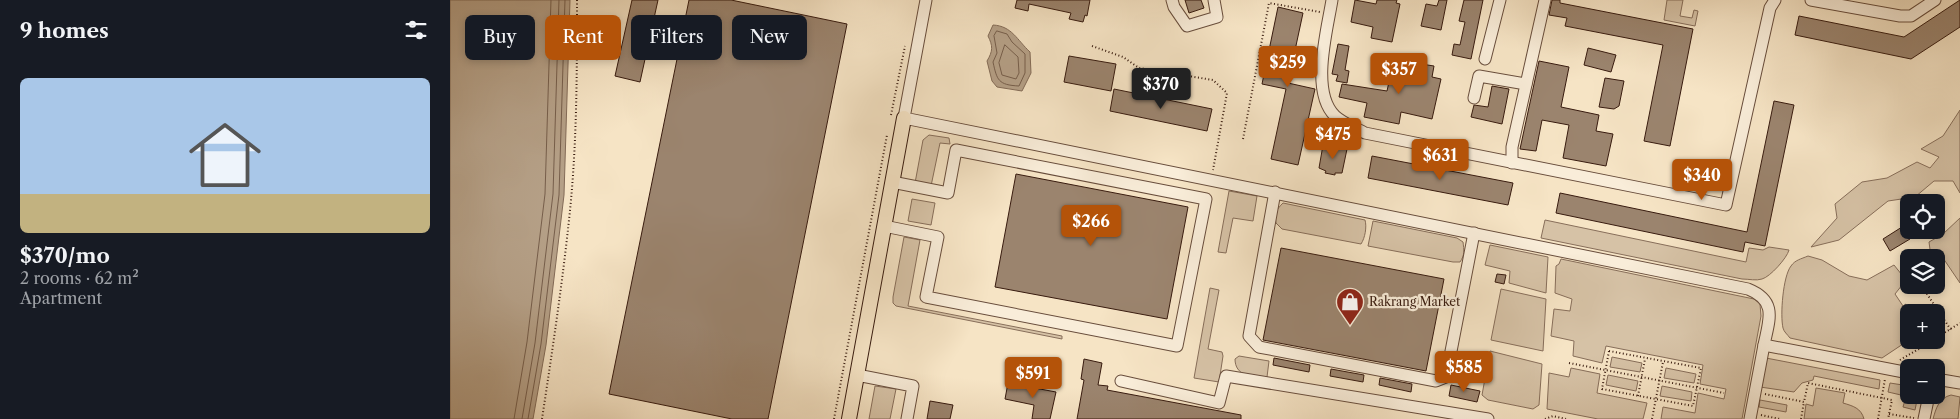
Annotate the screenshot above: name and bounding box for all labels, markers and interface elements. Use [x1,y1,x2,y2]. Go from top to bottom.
chip: Buy [465,15,535,60]
chip: Rent [545,15,621,60]
chip: Filters [631,15,722,60]
chip: New [732,15,807,60]
icon: filters [402,16,430,44]
text: 9 homes [20,18,109,43]
pin: $259 [1258,46,1318,88]
text: $259 [1270,52,1306,72]
pin: $357 [1369,52,1429,95]
text: $357 [1381,59,1417,79]
pin: $370 [1131,68,1191,110]
text: $370 [1143,74,1179,94]
icon: home [180,110,270,200]
pin: $475 [1303,118,1363,160]
text: $475 [1315,124,1351,144]
pin: $631 [1410,138,1470,181]
text: $631 [1423,145,1457,165]
pin: $340 [1672,158,1732,201]
text: $340 [1683,165,1721,185]
map controls [1900,194,1945,404]
button: locate [1900,194,1945,239]
pin: $266 [1061,204,1121,247]
text: $266 [1072,211,1110,231]
text: $370/mo [20,243,110,268]
button: layers [1900,249,1945,294]
text: 2 rooms · 62 m² [20,268,139,288]
shop icon: Rakrang Market [1335,287,1365,326]
text: Apartment [20,288,102,308]
place label: Rakrang Market [1369,294,1461,309]
button: + [1900,304,1945,349]
pin: $585 [1434,350,1494,393]
pin: $591 [1003,356,1063,399]
text: $585 [1446,357,1482,377]
button: − [1900,359,1945,404]
text: $591 [1016,363,1050,383]

